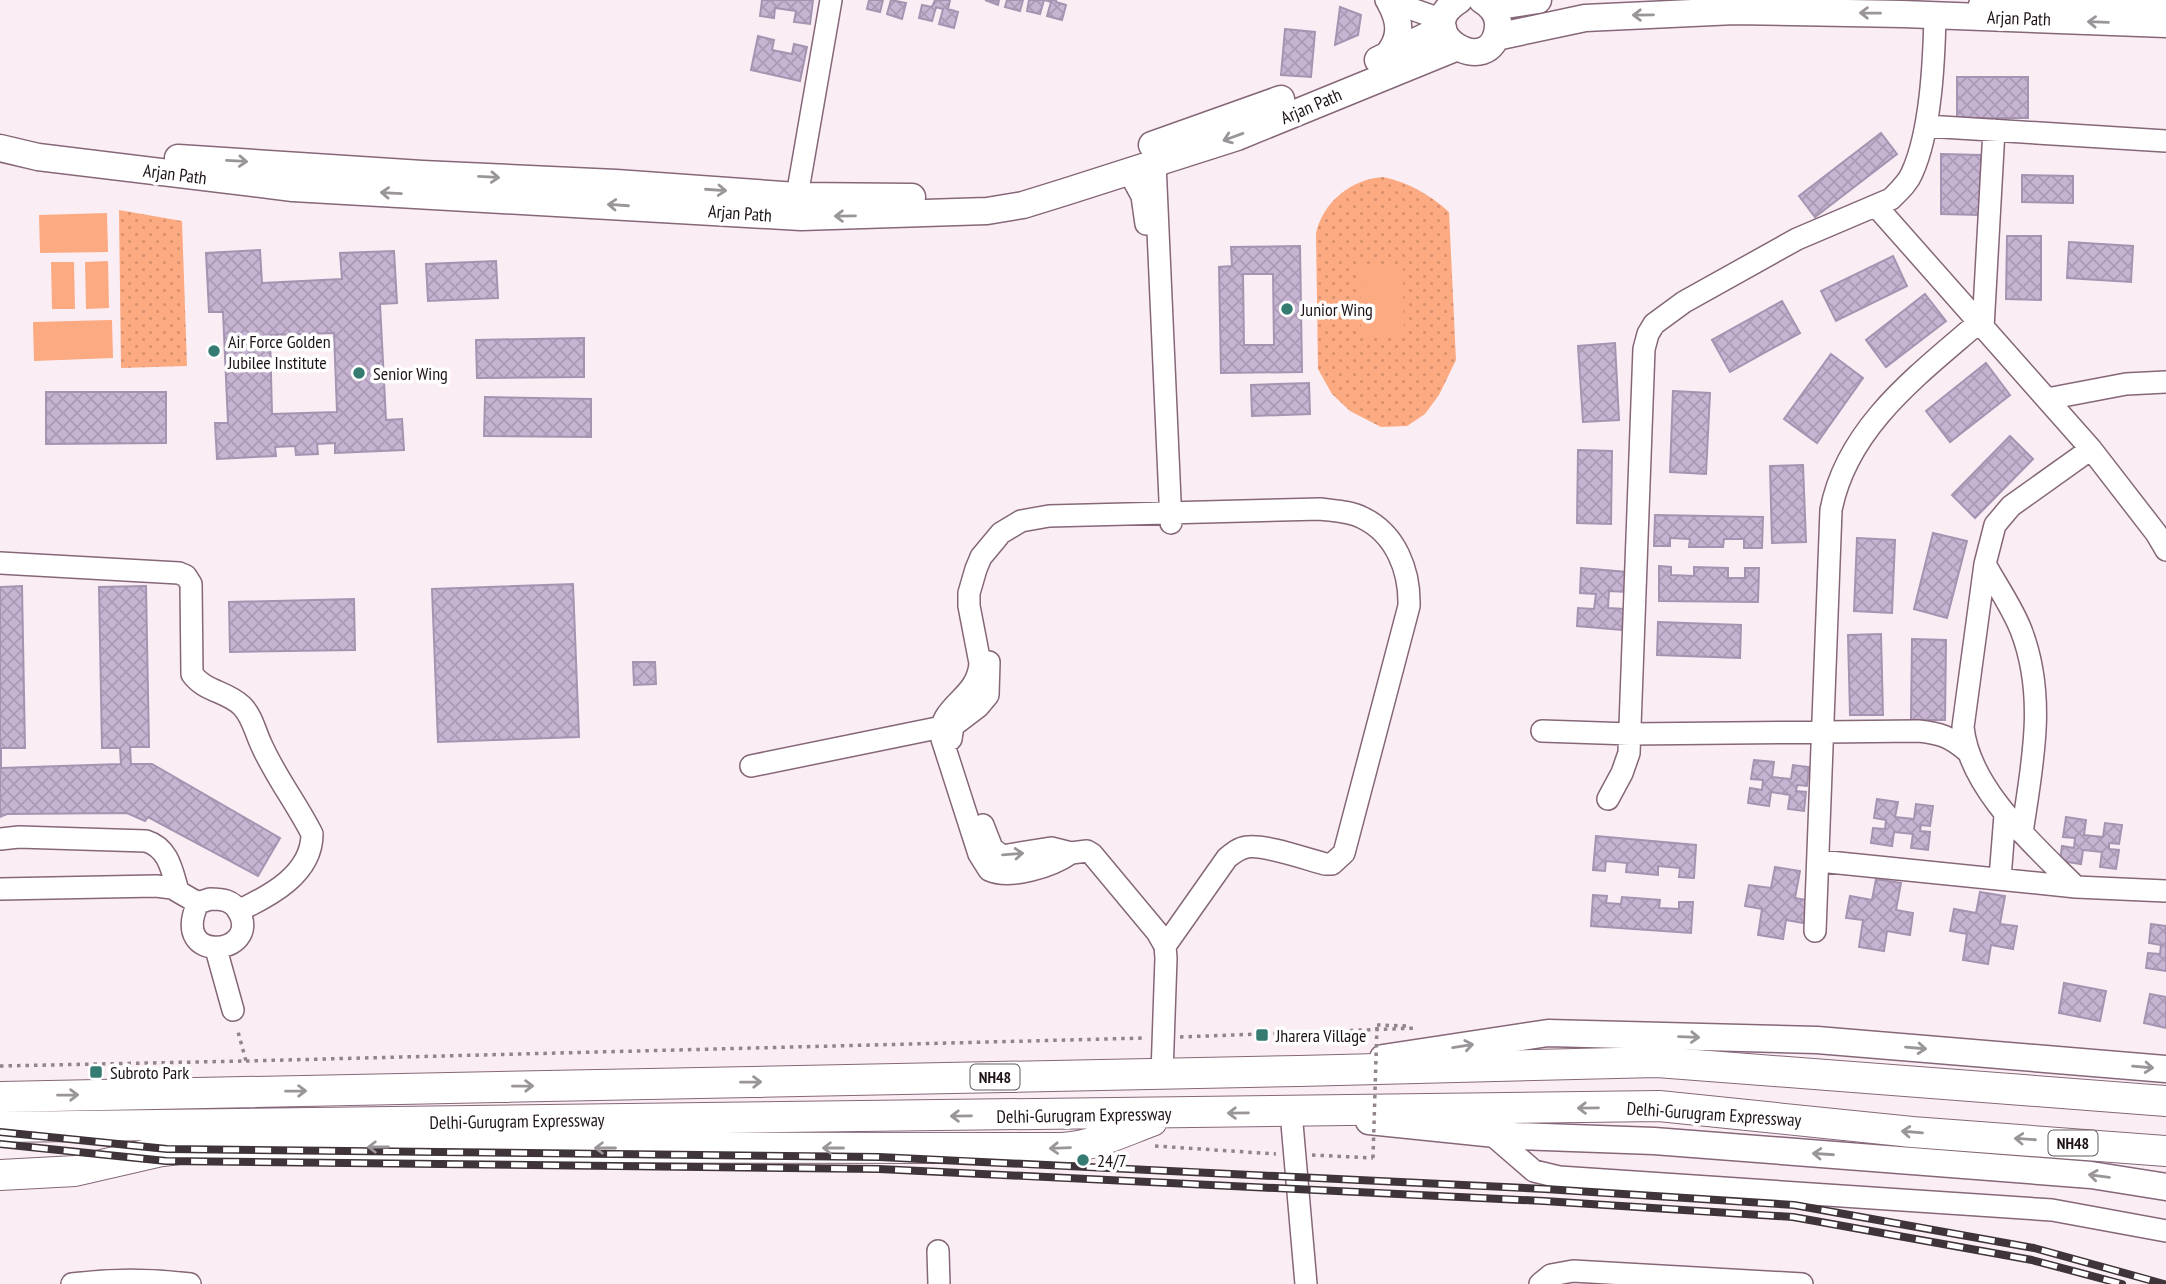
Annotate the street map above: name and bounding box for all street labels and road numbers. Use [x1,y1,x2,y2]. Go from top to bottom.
street label: Arjan Path [1987,5,2051,31]
street label: Arjan Path [1277,83,1345,129]
street label: Arjan Path [142,159,208,189]
street label: Arjan Path [707,199,773,227]
road number: NH48 [970,1064,1020,1090]
street label: Delhi-Gurugram Expressway [1626,1096,1802,1132]
street label: Delhi-Gurugram Expressway [996,1102,1172,1128]
street label: Delhi-Gurugram Expressway [429,1108,605,1134]
road number: NH48 [2048,1130,2098,1156]

